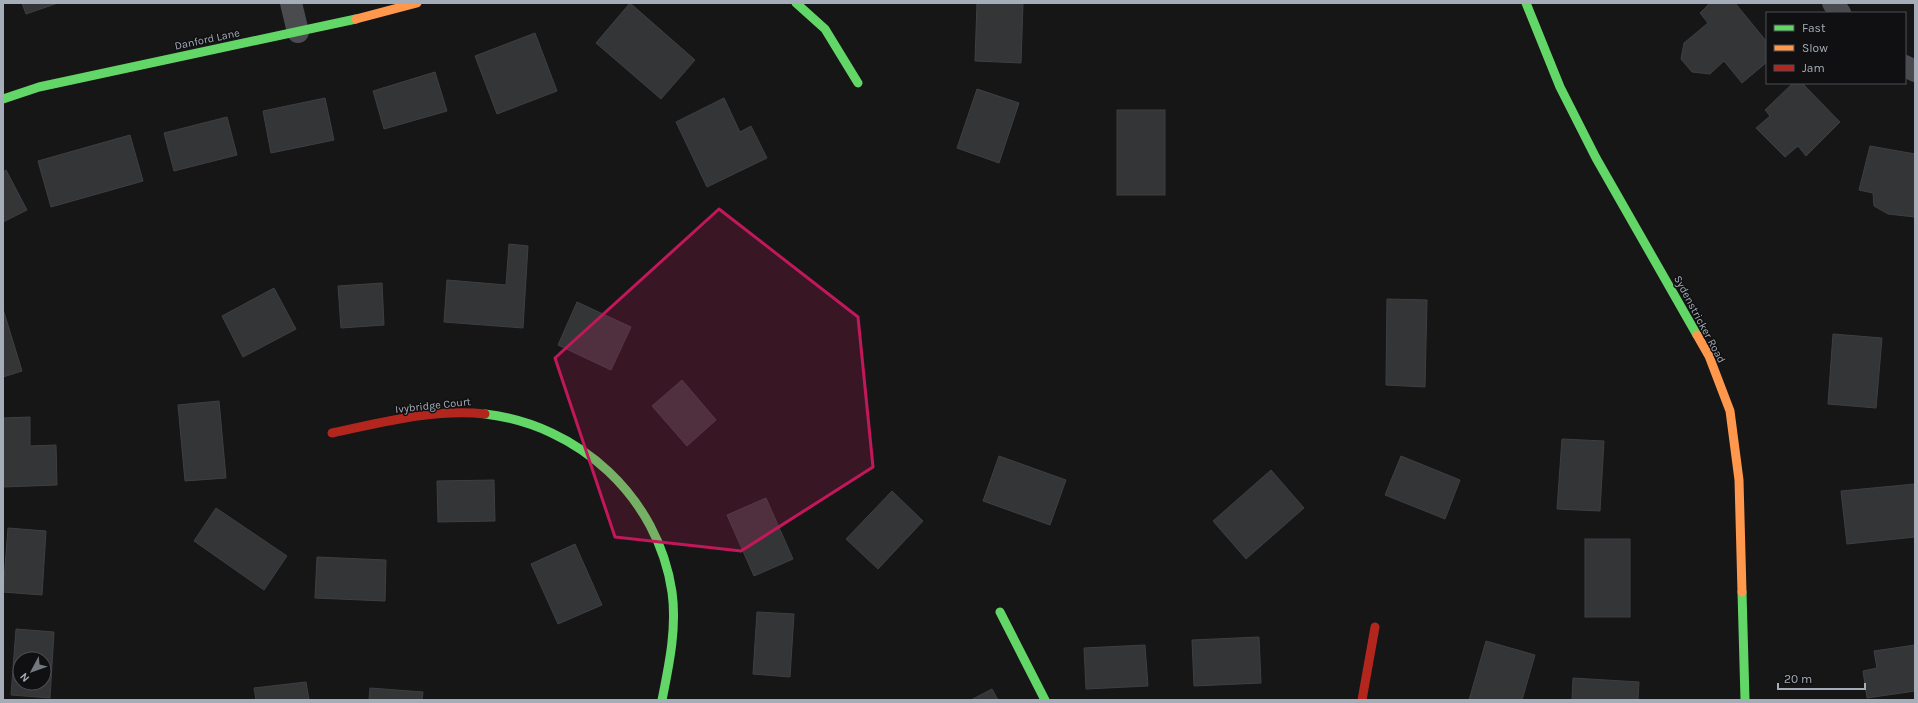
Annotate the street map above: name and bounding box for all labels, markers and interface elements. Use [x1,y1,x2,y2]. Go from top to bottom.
legend [1766,12,1906,84]
text: Fast [1802,21,1826,35]
street label: Danford Lane [173,26,241,53]
text: Slow [1802,41,1828,55]
text: Jam [1802,61,1825,75]
street label: Sydenstricker Road [1671,273,1728,365]
street label: Ivybridge Court [395,395,472,416]
north arrow [12,651,52,691]
scale bar [1778,665,1865,691]
text: N [17,670,32,684]
text: 20 m [1784,672,1812,686]

